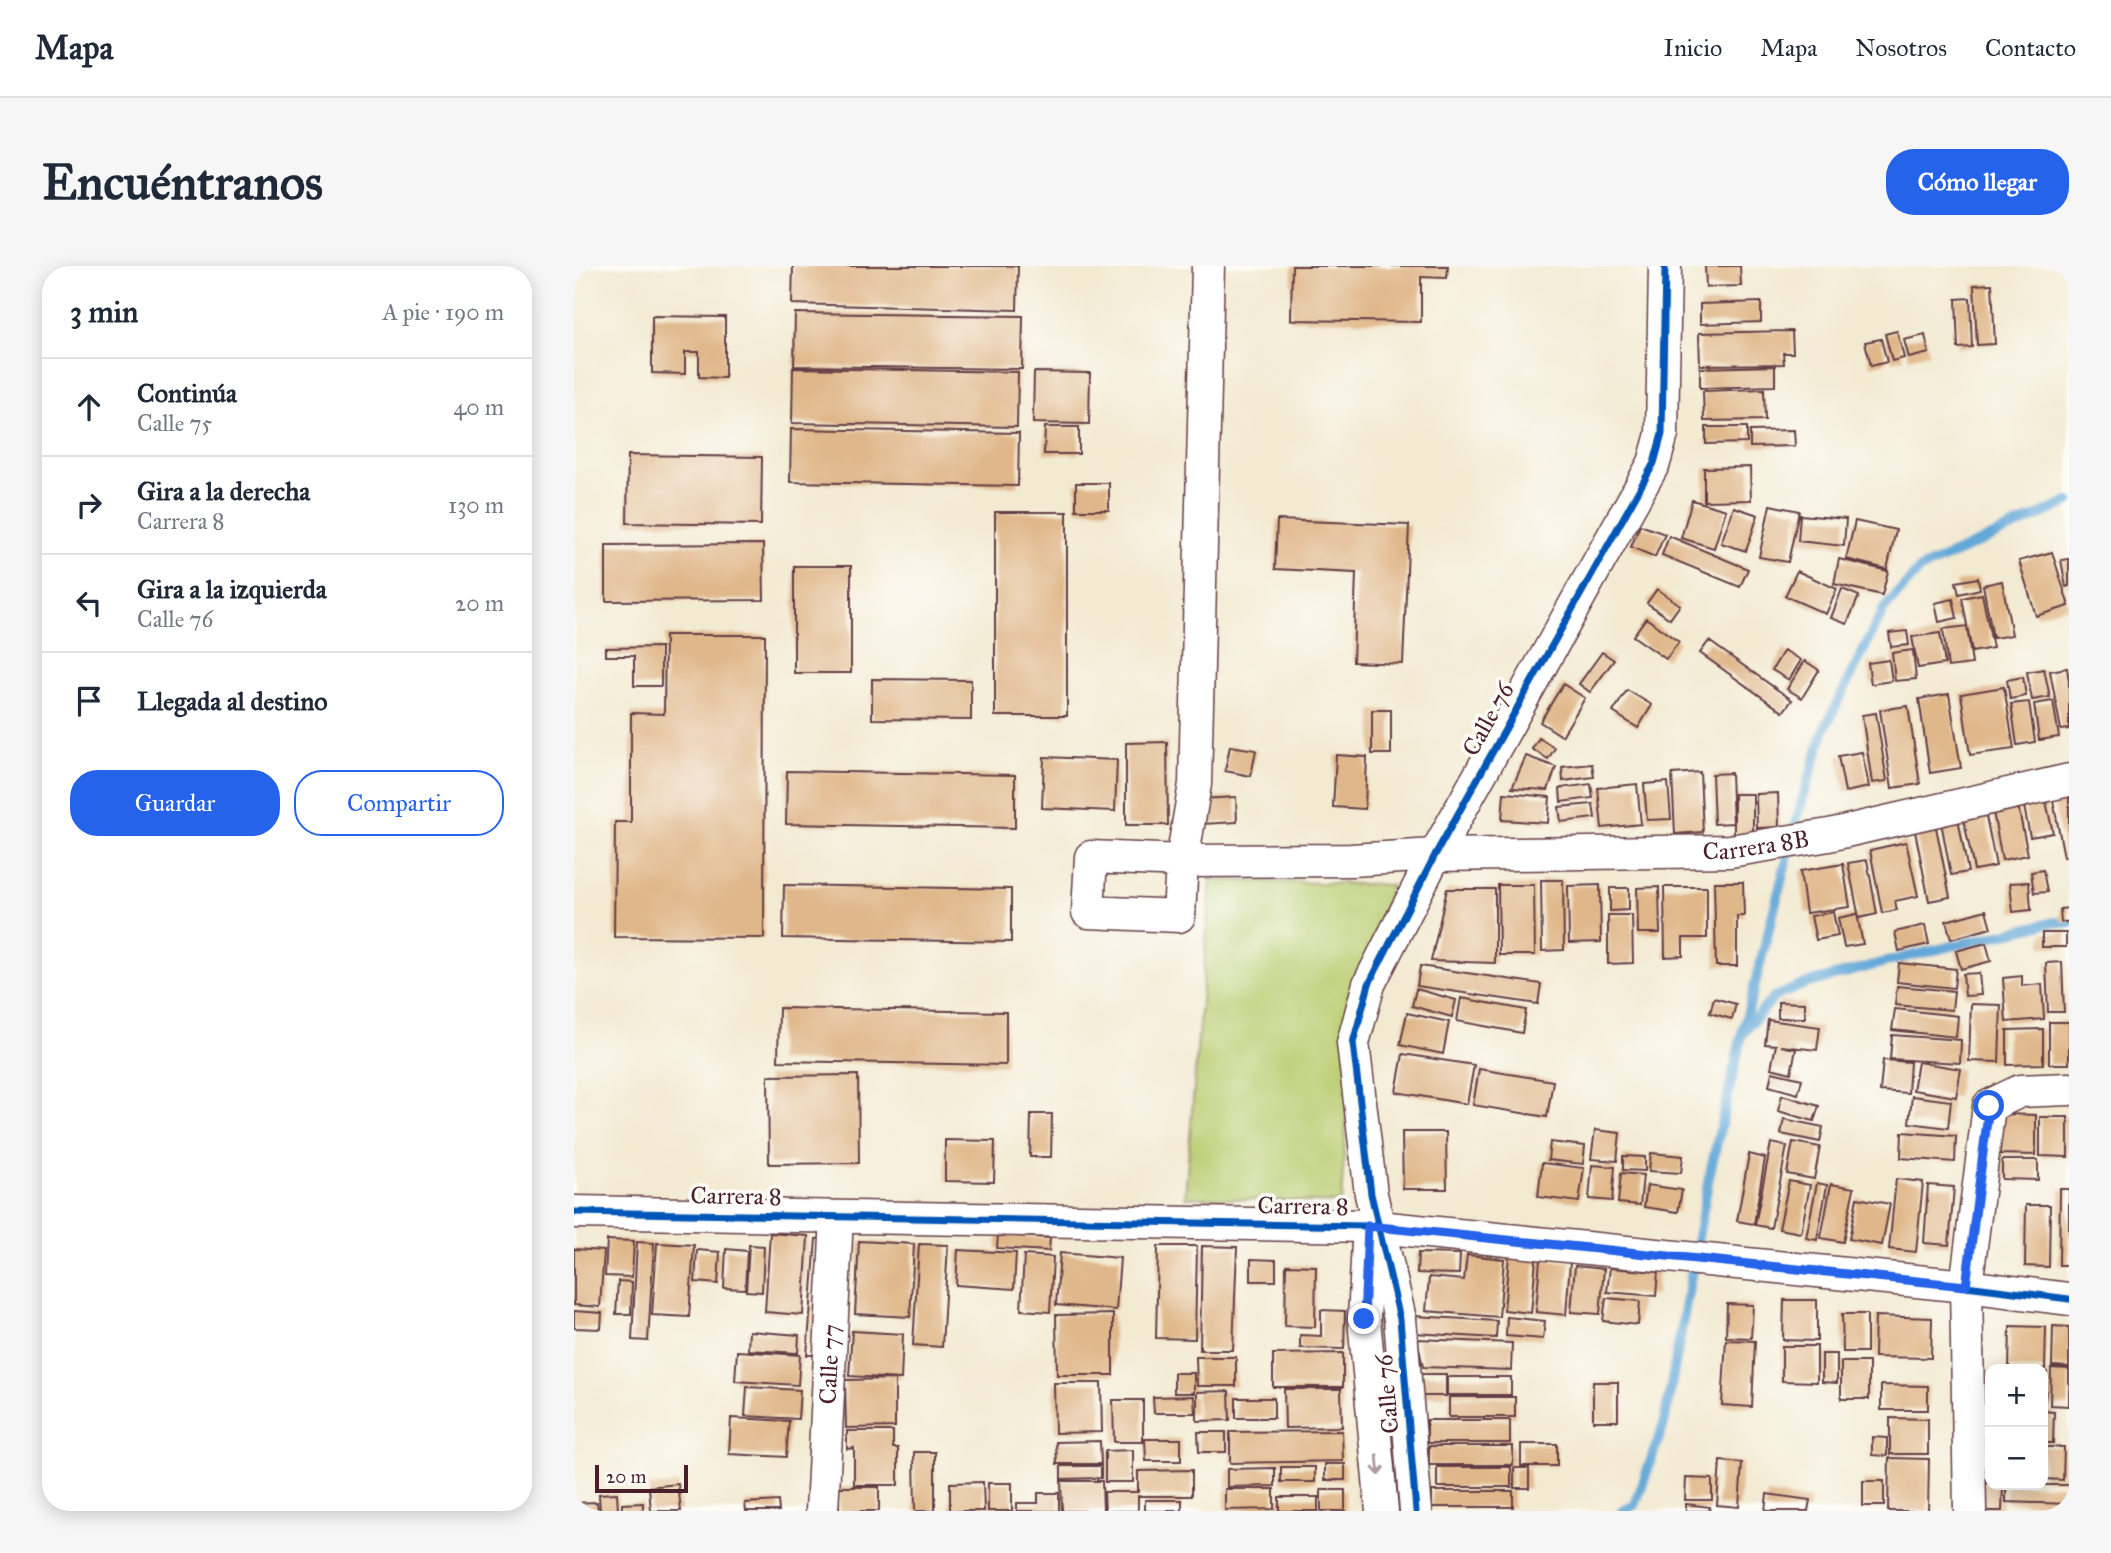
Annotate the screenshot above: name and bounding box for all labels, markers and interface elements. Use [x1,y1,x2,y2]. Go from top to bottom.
text: Mapa [35,28,113,68]
text: Inicio [1664,33,1722,63]
text: Mapa [1760,33,1817,63]
text: Nosotros [1855,33,1947,63]
text: Contacto [1985,33,2076,63]
button: Cómo llegar [1886,149,2069,215]
text: Encuéntranos [42,153,323,212]
text: 3 min [70,294,138,330]
text: A pie · 190 m [382,298,504,326]
text: Continúa [137,377,237,409]
icon: ahead [70,388,108,426]
text: 40 m [454,393,504,421]
text: Calle 75 [137,409,212,437]
text: Gira a la derecha [137,475,310,507]
icon: right [70,486,108,524]
text: 130 m [448,491,504,519]
text: Carrera 8 [137,507,225,535]
text: Gira a la izquierda [137,573,327,605]
icon: left [70,584,108,622]
text: 20 m [455,589,504,617]
text: Calle 76 [137,605,213,633]
street label: Calle 76 [1456,676,1521,761]
icon: arrive [70,682,108,720]
text: Llegada al destino [137,685,328,717]
button: Guardar [70,770,280,836]
button: Compartir [294,770,504,836]
street label: Carrera 8B [1702,823,1811,866]
route start [1973,1090,2004,1121]
street label: Carrera 8 [690,1180,782,1212]
street label: Carrera 8 [1257,1190,1349,1222]
route end [1348,1303,1379,1334]
street label: Calle 77 [812,1323,847,1405]
street label: Calle 76 [1369,1352,1405,1435]
map controls [1985,1364,2048,1490]
button: + [1985,1364,2048,1427]
button: − [1985,1427,2048,1490]
one-way arrow [1371,1453,1384,1476]
scale bar [595,1462,688,1494]
text: 20 m [606,1465,647,1488]

